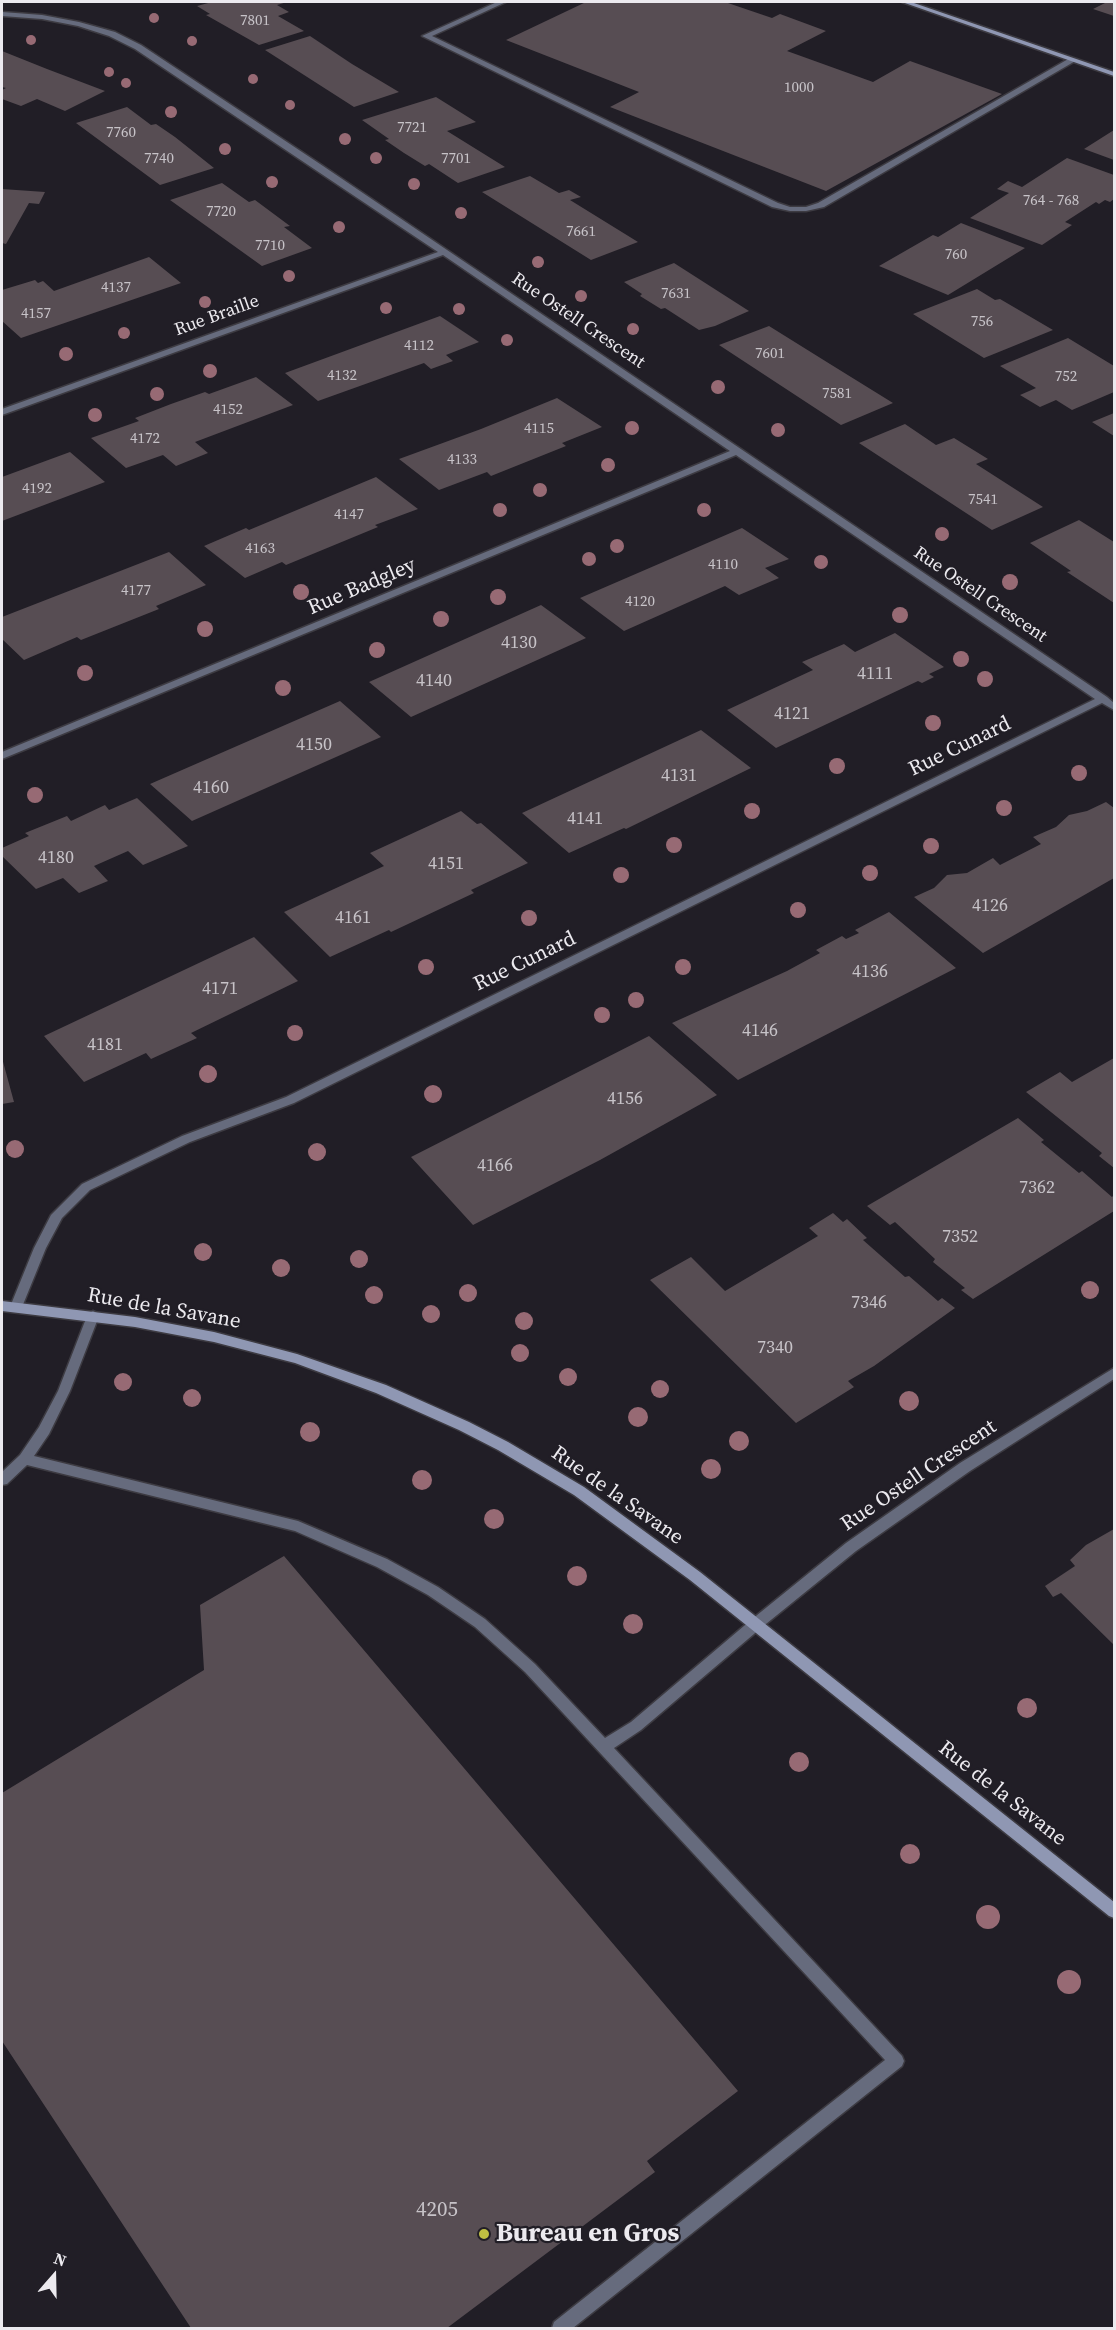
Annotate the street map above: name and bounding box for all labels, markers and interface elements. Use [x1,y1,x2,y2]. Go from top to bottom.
house number: 7801 [240,12,270,30]
house number: 1000 [784,79,814,97]
house number: 7721 [397,119,427,137]
house number: 7760 [106,124,136,142]
house number: 7740 [144,150,174,168]
house number: 7701 [441,150,471,168]
house number: 764 - 768 [1023,192,1079,210]
house number: 7720 [206,203,236,221]
house number: 7661 [566,223,596,241]
house number: 7710 [255,237,285,255]
house number: 760 [945,246,967,264]
street label: Rue Ostell Crescent [507,268,649,374]
house number: 4137 [101,279,131,297]
house number: 7631 [661,285,691,303]
street label: Rue Braille [172,291,262,341]
house number: 4157 [21,305,51,323]
house number: 756 [971,313,993,331]
house number: 4112 [404,337,434,355]
house number: 7601 [755,345,785,363]
house number: 4132 [327,367,357,385]
house number: 752 [1055,368,1077,386]
house number: 7581 [822,385,852,403]
house number: 4152 [213,401,243,419]
house number: 4115 [524,420,554,438]
house number: 4172 [130,430,160,448]
house number: 4133 [447,451,477,469]
house number: 4192 [22,480,52,498]
house number: 7541 [968,491,998,509]
house number: 4147 [334,506,364,524]
house number: 4163 [245,540,275,558]
street label: Rue Ostell Crescent [909,542,1051,648]
street label: Rue Badgley [304,553,420,621]
house number: 4110 [708,556,738,574]
house number: 4177 [121,582,151,600]
house number: 4120 [625,593,655,611]
house number: 4130 [501,632,537,654]
house number: 4111 [857,663,893,685]
house number: 4140 [416,670,452,692]
house number: 4121 [774,703,810,725]
street label: Rue Cunard [905,712,1015,782]
house number: 4150 [296,734,332,756]
house number: 4131 [661,765,697,787]
house number: 4160 [193,777,229,799]
house number: 4141 [567,808,603,830]
house number: 4180 [38,847,74,869]
house number: 4151 [428,853,464,875]
house number: 4126 [972,895,1008,917]
house number: 4161 [335,907,371,929]
street label: Rue Cunard [470,927,580,997]
house number: 4136 [852,961,888,983]
house number: 4171 [202,978,238,1000]
house number: 4146 [742,1020,778,1042]
house number: 4181 [87,1034,123,1056]
house number: 4156 [607,1088,643,1110]
house number: 4166 [477,1155,513,1177]
house number: 7362 [1019,1177,1055,1199]
house number: 7352 [942,1226,978,1248]
street label: Rue de la Savane [85,1283,243,1335]
house number: 7346 [851,1292,887,1314]
house number: 7340 [757,1337,793,1359]
street label: Rue Ostell Crescent [837,1415,1001,1537]
street label: Rue de la Savane [546,1441,688,1551]
street label: Rue de la Savane [933,1736,1071,1852]
house number: 4205 [416,2198,458,2224]
place label: Bureau en Gros [496,2218,679,2250]
marker: Bureau en Gros [477,2227,491,2241]
north arrow [24,2246,84,2306]
text: N [51,2247,69,2271]

